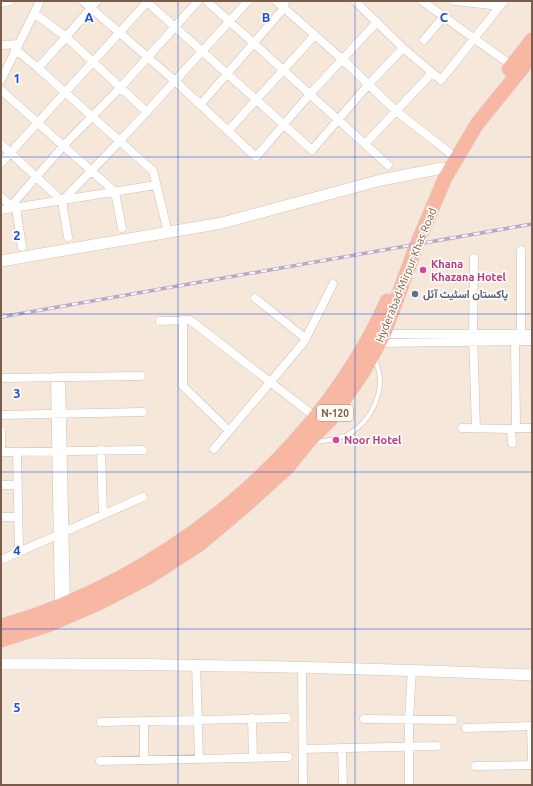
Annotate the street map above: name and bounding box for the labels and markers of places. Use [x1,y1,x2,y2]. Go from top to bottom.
place label: Khana Khazana Hotel [431,258,506,283]
marker: Khana Khazana Hotel [418,265,428,275]
place label: پاکستان اسٹیٹ آئل [423,288,508,302]
marker: پاکستان اسٹیٹ آئل [410,289,420,299]
place label: Noor Hotel [344,434,402,446]
marker: Noor Hotel [331,435,341,445]

